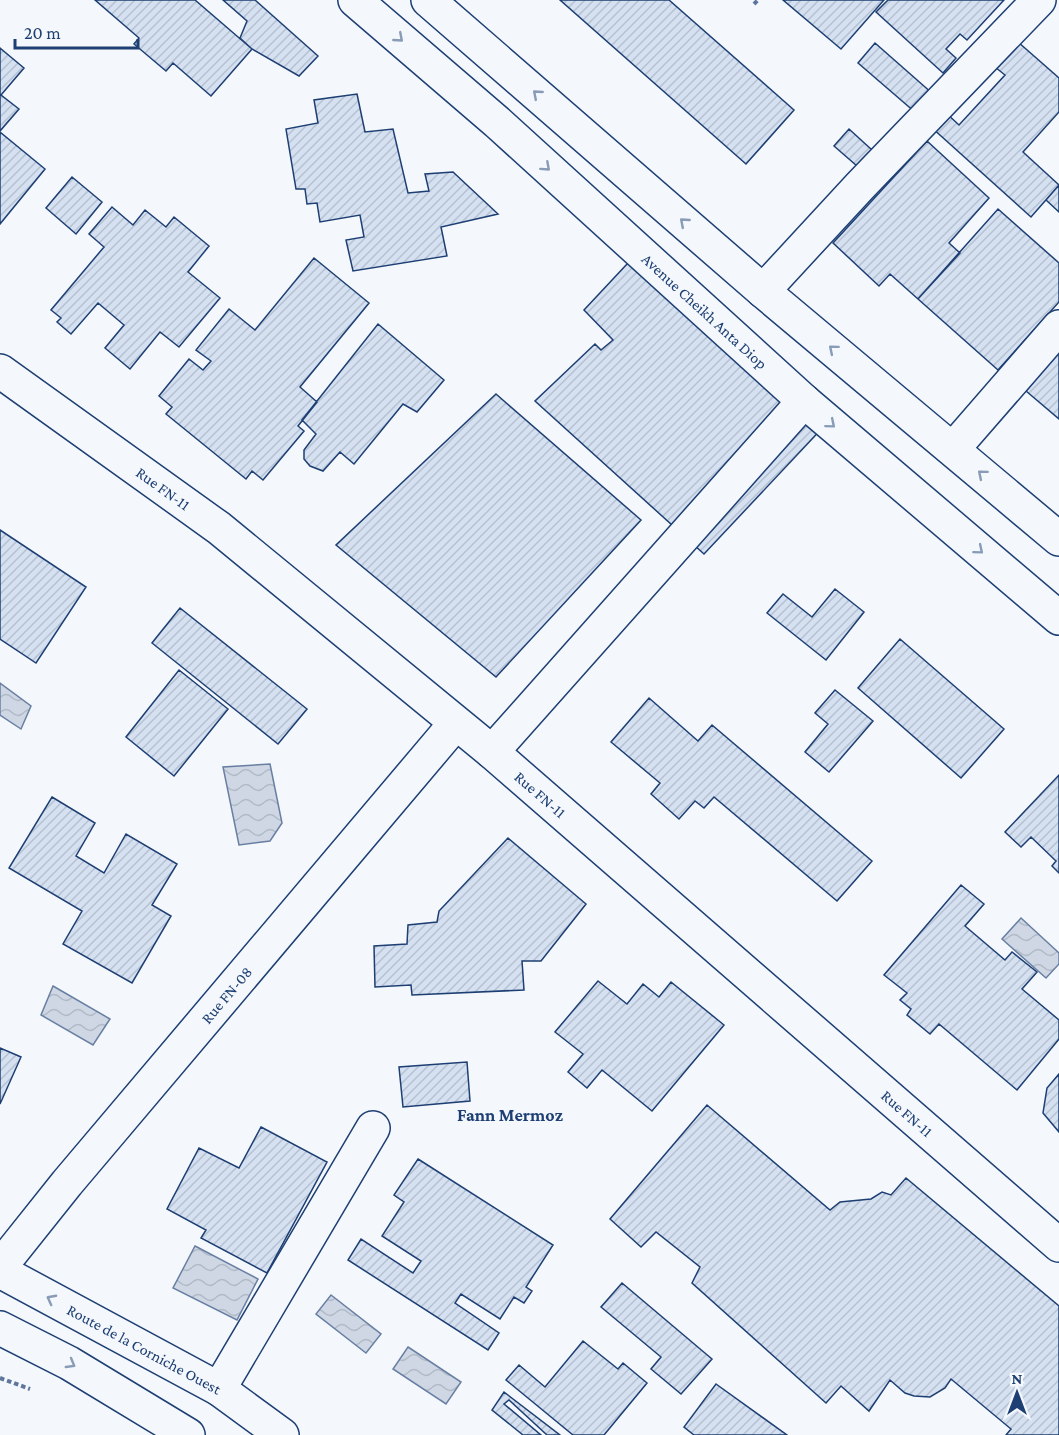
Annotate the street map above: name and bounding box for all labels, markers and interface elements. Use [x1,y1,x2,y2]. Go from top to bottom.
scale bar [15,12,138,50]
text: 20 m [24,23,61,43]
one-way arrow [392,31,403,42]
one-way arrow [533,90,544,101]
one-way arrow [538,159,549,170]
one-way arrow [680,218,691,229]
street label: Avenue Cheikh Anta Diop [639,250,771,373]
one-way arrow [829,345,840,356]
one-way arrow [824,417,835,428]
street label: Rue FN-11 [133,463,193,513]
one-way arrow [978,470,989,481]
one-way arrow [972,543,983,554]
street label: Rue FN-11 [512,768,570,821]
street label: Rue FN-08 [197,963,255,1027]
street label: Rue FN-11 [878,1086,936,1140]
district label: Fann Mermoz [457,1105,563,1125]
one-way arrow [47,1295,58,1306]
street label: Route de la Corniche Ouest [65,1300,225,1397]
one-way arrow [64,1357,75,1369]
north arrow [987,1363,1047,1423]
text: N [1012,1370,1023,1387]

